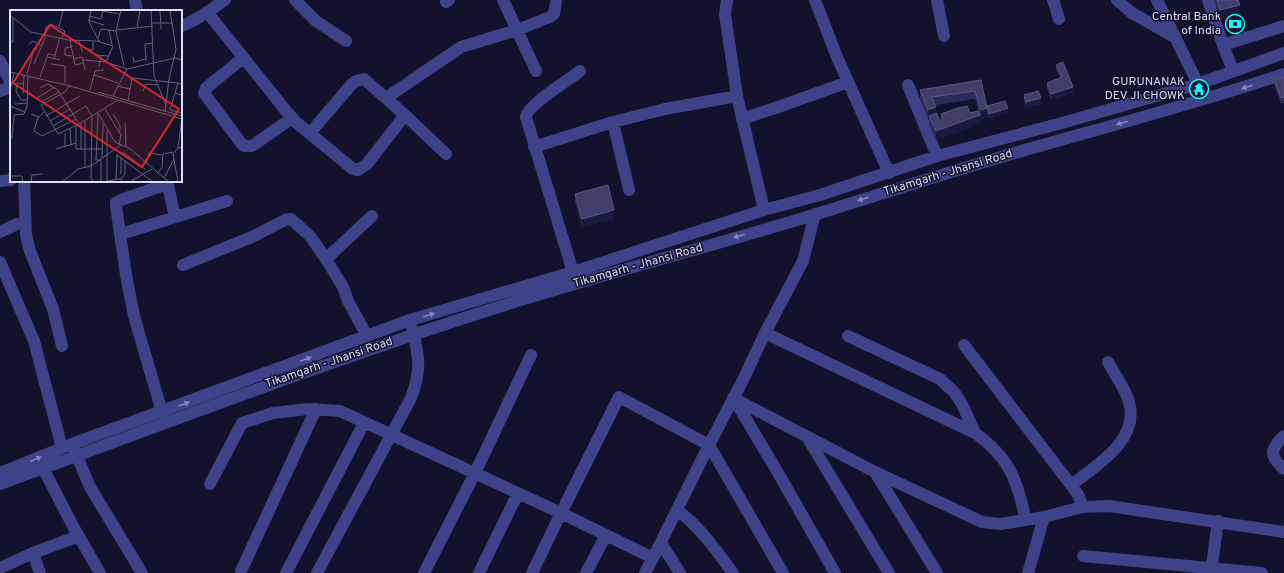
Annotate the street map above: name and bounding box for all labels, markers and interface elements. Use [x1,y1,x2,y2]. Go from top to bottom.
place label: Central Bank of India [1152,9,1221,39]
inset map [10,10,182,182]
bank icon: Central Bank of India [1224,13,1246,35]
place label: GURUNANAK DEV JI CHOWK [1105,74,1185,104]
temple icon: GURUNANAK DEV JI CHOWK [1188,78,1210,100]
one-way arrow [1241,84,1253,90]
one-way arrow [1116,121,1129,127]
street label: Tikamgarh - Jhansi Road [882,146,1014,200]
one-way arrow [857,196,869,202]
one-way arrow [732,234,745,240]
street label: Tikamgarh - Jhansi Road [571,240,705,292]
one-way arrow [423,312,435,318]
street label: Tikamgarh - Jhansi Road [263,334,395,392]
one-way arrow [301,355,313,361]
one-way arrow [179,400,191,406]
one-way arrow [31,455,43,461]

